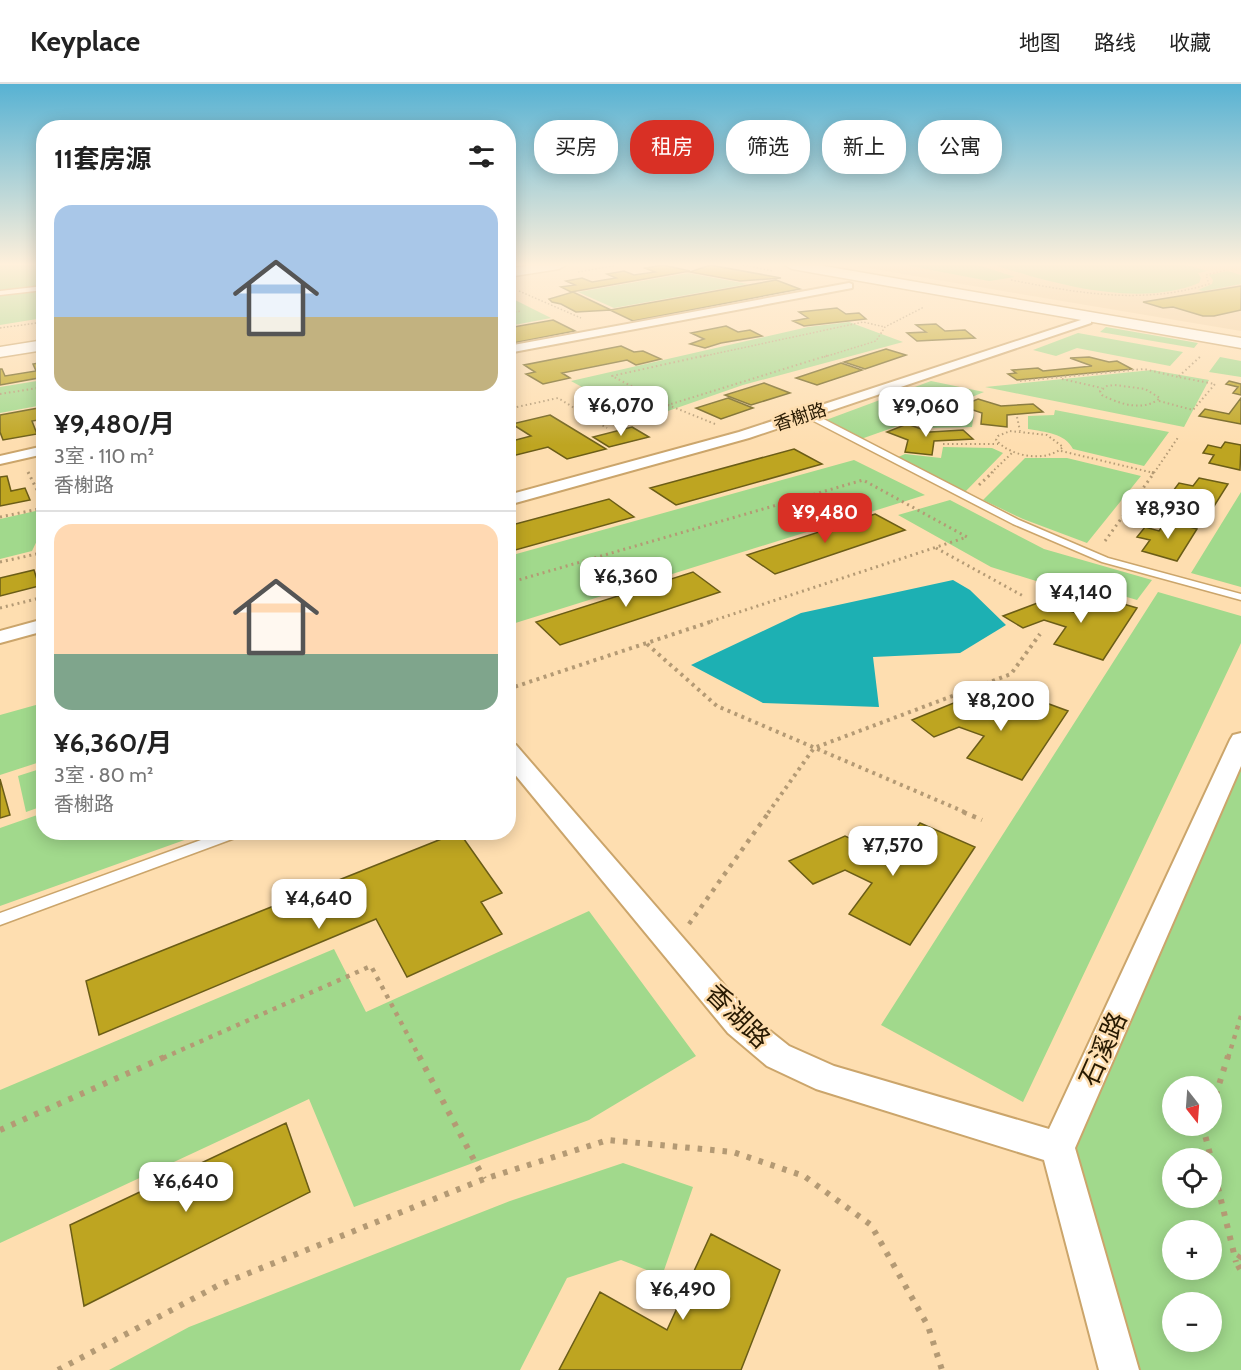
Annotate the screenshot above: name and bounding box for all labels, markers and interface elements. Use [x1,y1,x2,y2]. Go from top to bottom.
text: Keyplace [30,24,140,58]
text: 地图 [1019,30,1061,55]
text: 路线 [1094,30,1136,55]
text: 收藏 [1169,30,1211,55]
chip: 买房 [534,120,618,174]
chip: 租房 [630,120,714,174]
chip: 筛选 [726,120,810,174]
chip: 新上 [822,120,906,174]
chip: 公寓 [918,120,1002,174]
icon: filters [465,140,498,173]
text: 11套房源 [54,143,151,175]
icon: home [222,244,330,352]
pin: ¥6,070 [572,386,670,437]
pin: ¥9,060 [877,387,975,438]
text: ¥6,070 [588,393,654,417]
text: ¥9,060 [893,394,959,418]
street label: 香榭路 [771,398,829,436]
text: ¥9,480/月 [54,408,175,440]
text: 3室 · 110 m² [54,444,154,468]
text: 香榭路 [54,473,114,497]
pin: ¥8,930 [1119,489,1217,540]
pin: ¥9,480 [776,493,874,544]
text: ¥8,930 [1136,496,1200,520]
text: ¥9,480 [792,500,858,524]
pin: ¥6,360 [577,557,675,608]
icon: home [222,563,330,671]
text: ¥6,360 [594,564,658,588]
pin: ¥4,140 [1032,573,1130,624]
text: ¥4,140 [1050,580,1112,604]
pin: ¥8,200 [952,681,1050,732]
text: ¥8,200 [967,688,1035,712]
text: ¥6,360/月 [54,727,172,759]
text: 3室 · 80 m² [54,763,153,787]
text: 香榭路 [54,792,114,816]
pin: ¥7,570 [844,826,942,877]
text: ¥7,570 [862,833,924,857]
pin: ¥4,640 [270,879,368,930]
text: ¥4,640 [286,886,352,910]
street label: 香湖路 [699,977,777,1055]
street label: 石溪路 [1073,1007,1133,1091]
north arrow [1162,1076,1222,1136]
map controls [1162,1076,1222,1352]
button: locate [1162,1148,1222,1208]
pin: ¥6,640 [137,1162,235,1213]
text: ¥6,640 [153,1169,219,1193]
button: + [1162,1220,1222,1280]
pin: ¥6,490 [634,1270,732,1321]
text: ¥6,490 [650,1277,716,1301]
button: − [1162,1292,1222,1352]

